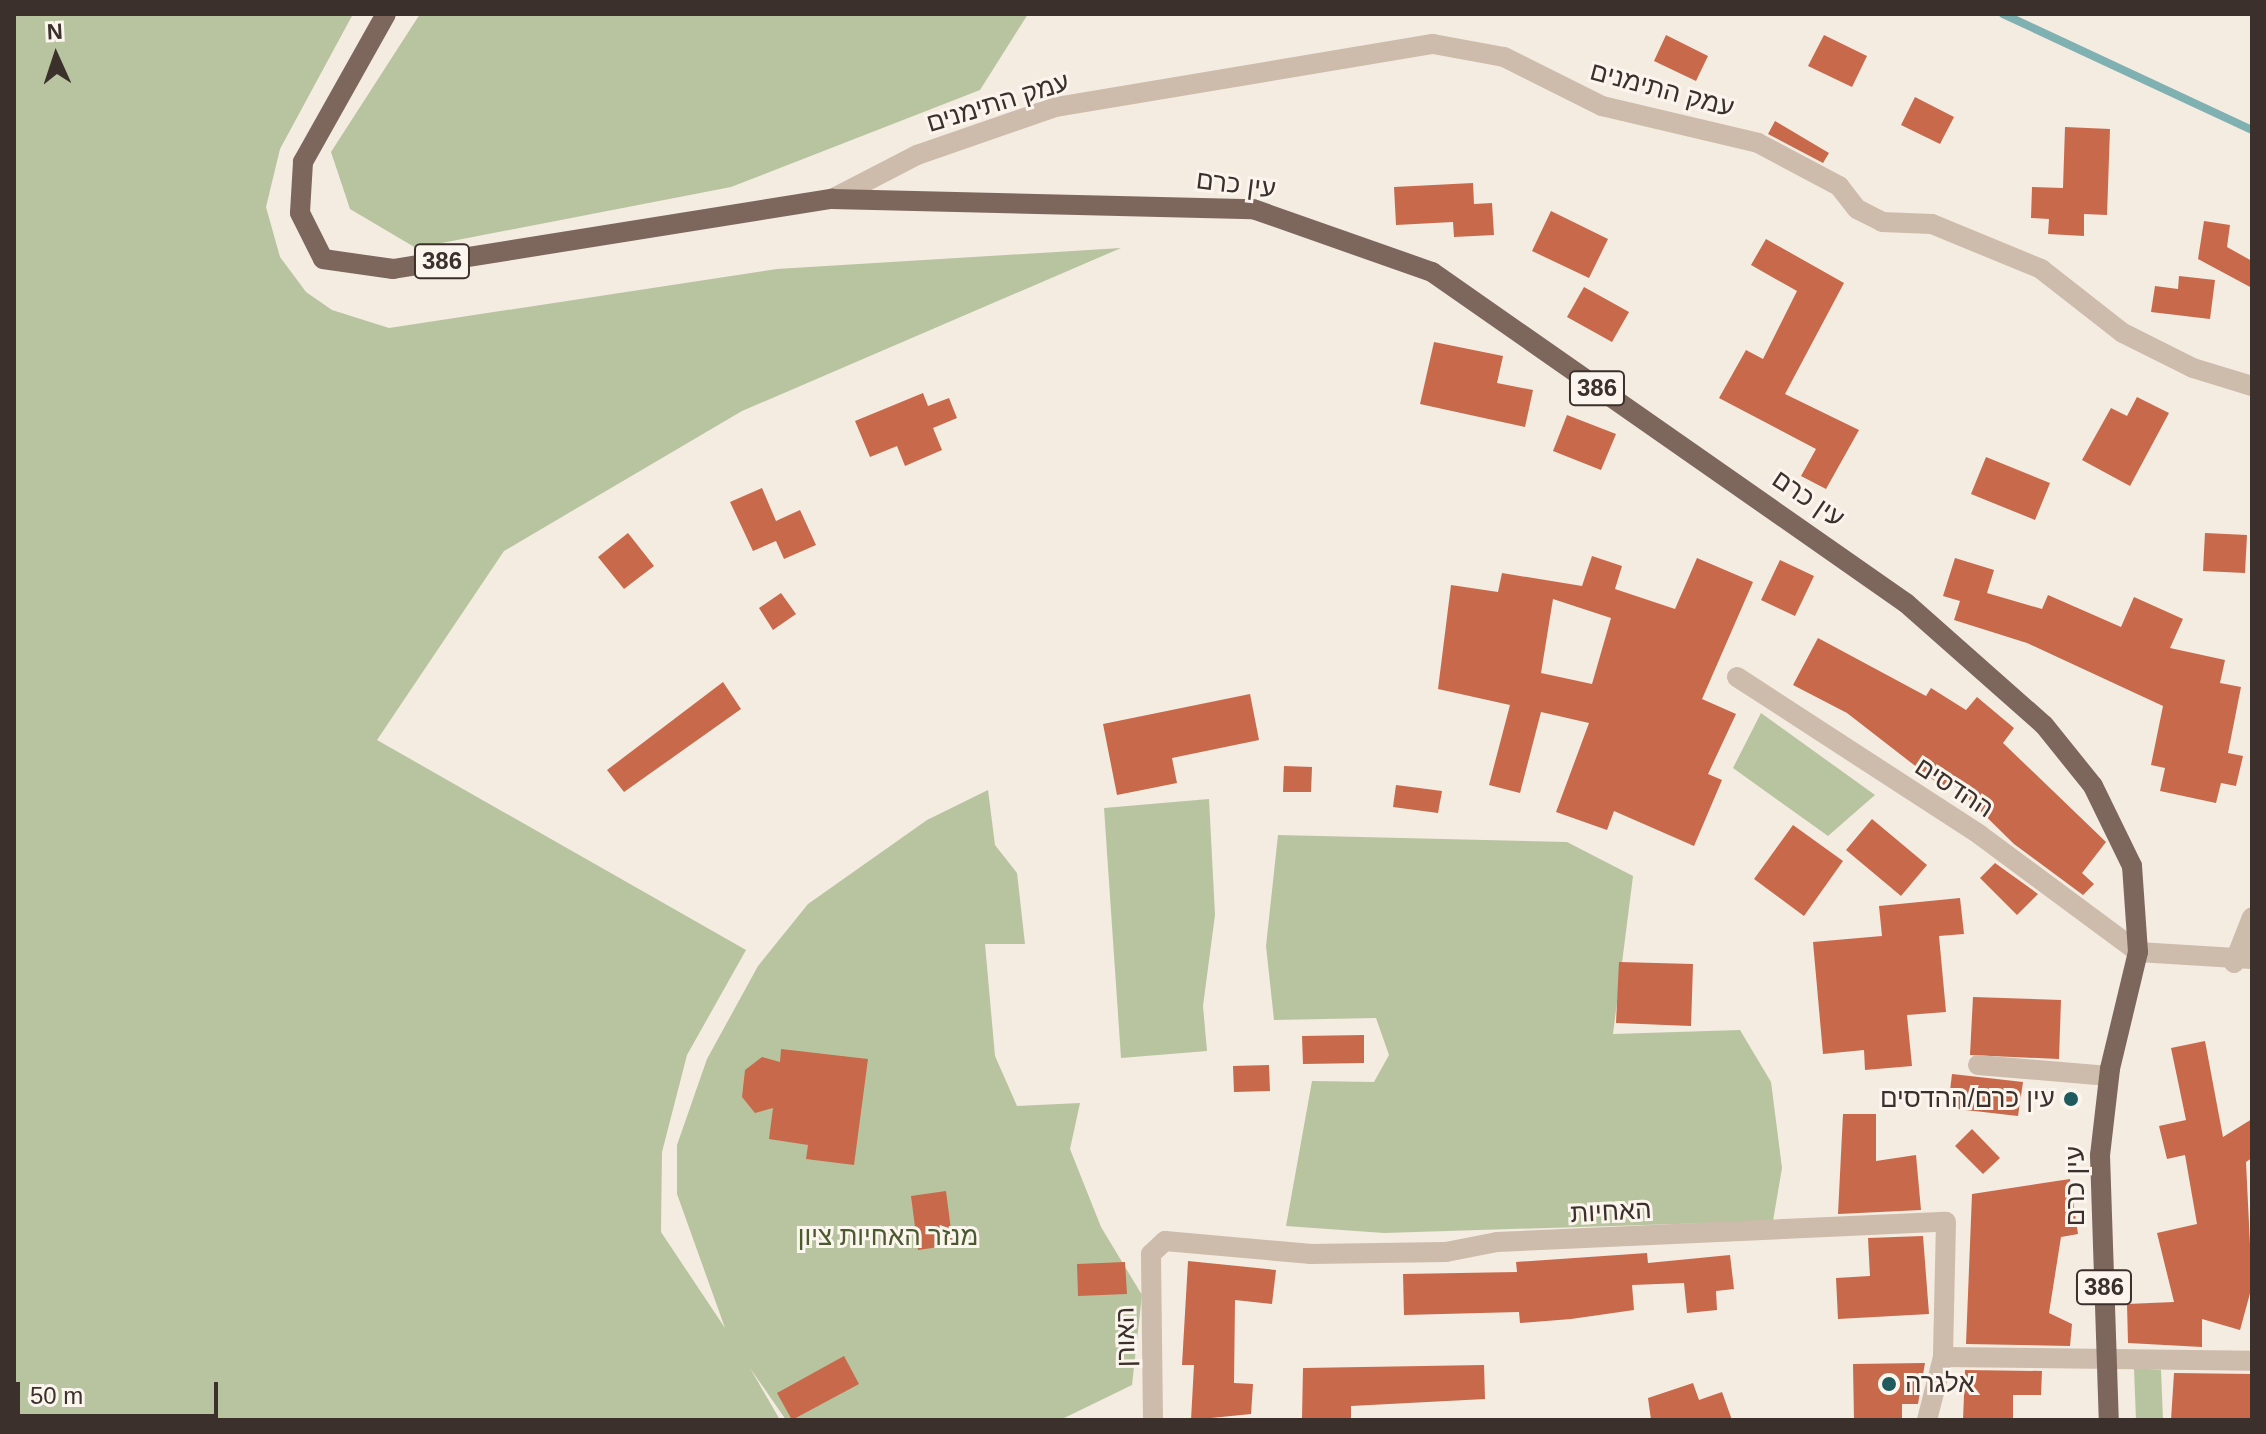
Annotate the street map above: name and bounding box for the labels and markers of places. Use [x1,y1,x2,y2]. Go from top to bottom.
place label: עין כרם/ההדסים [1880,1083,2055,1115]
marker: עין כרם/ההדסים [2062,1090,2080,1108]
place label: אלגרה [1905,1368,1975,1400]
marker: אלגרה [1880,1375,1898,1393]

